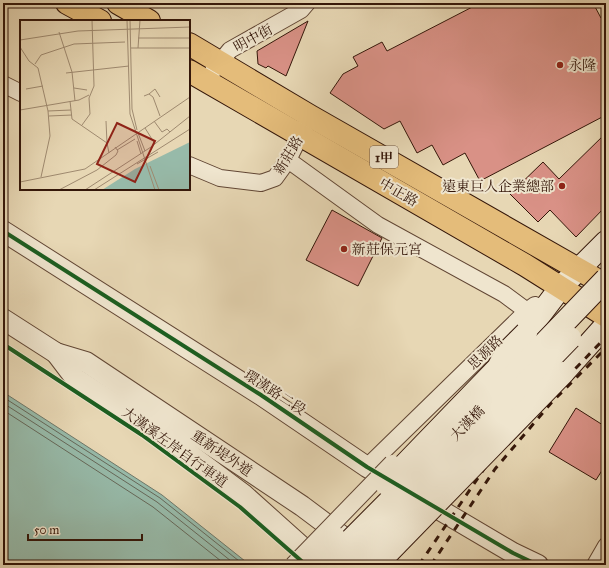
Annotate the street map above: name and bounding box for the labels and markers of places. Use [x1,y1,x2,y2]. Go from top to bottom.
place label: 永隆 [568,57,596,74]
marker: 永隆 [555,60,565,70]
place label: 遠東巨人企業總部 [442,178,554,195]
marker: 遠東巨人企業總部 [557,181,567,191]
place label: 新莊保元宮 [352,241,422,258]
marker: 新莊保元宮 [339,244,349,254]

